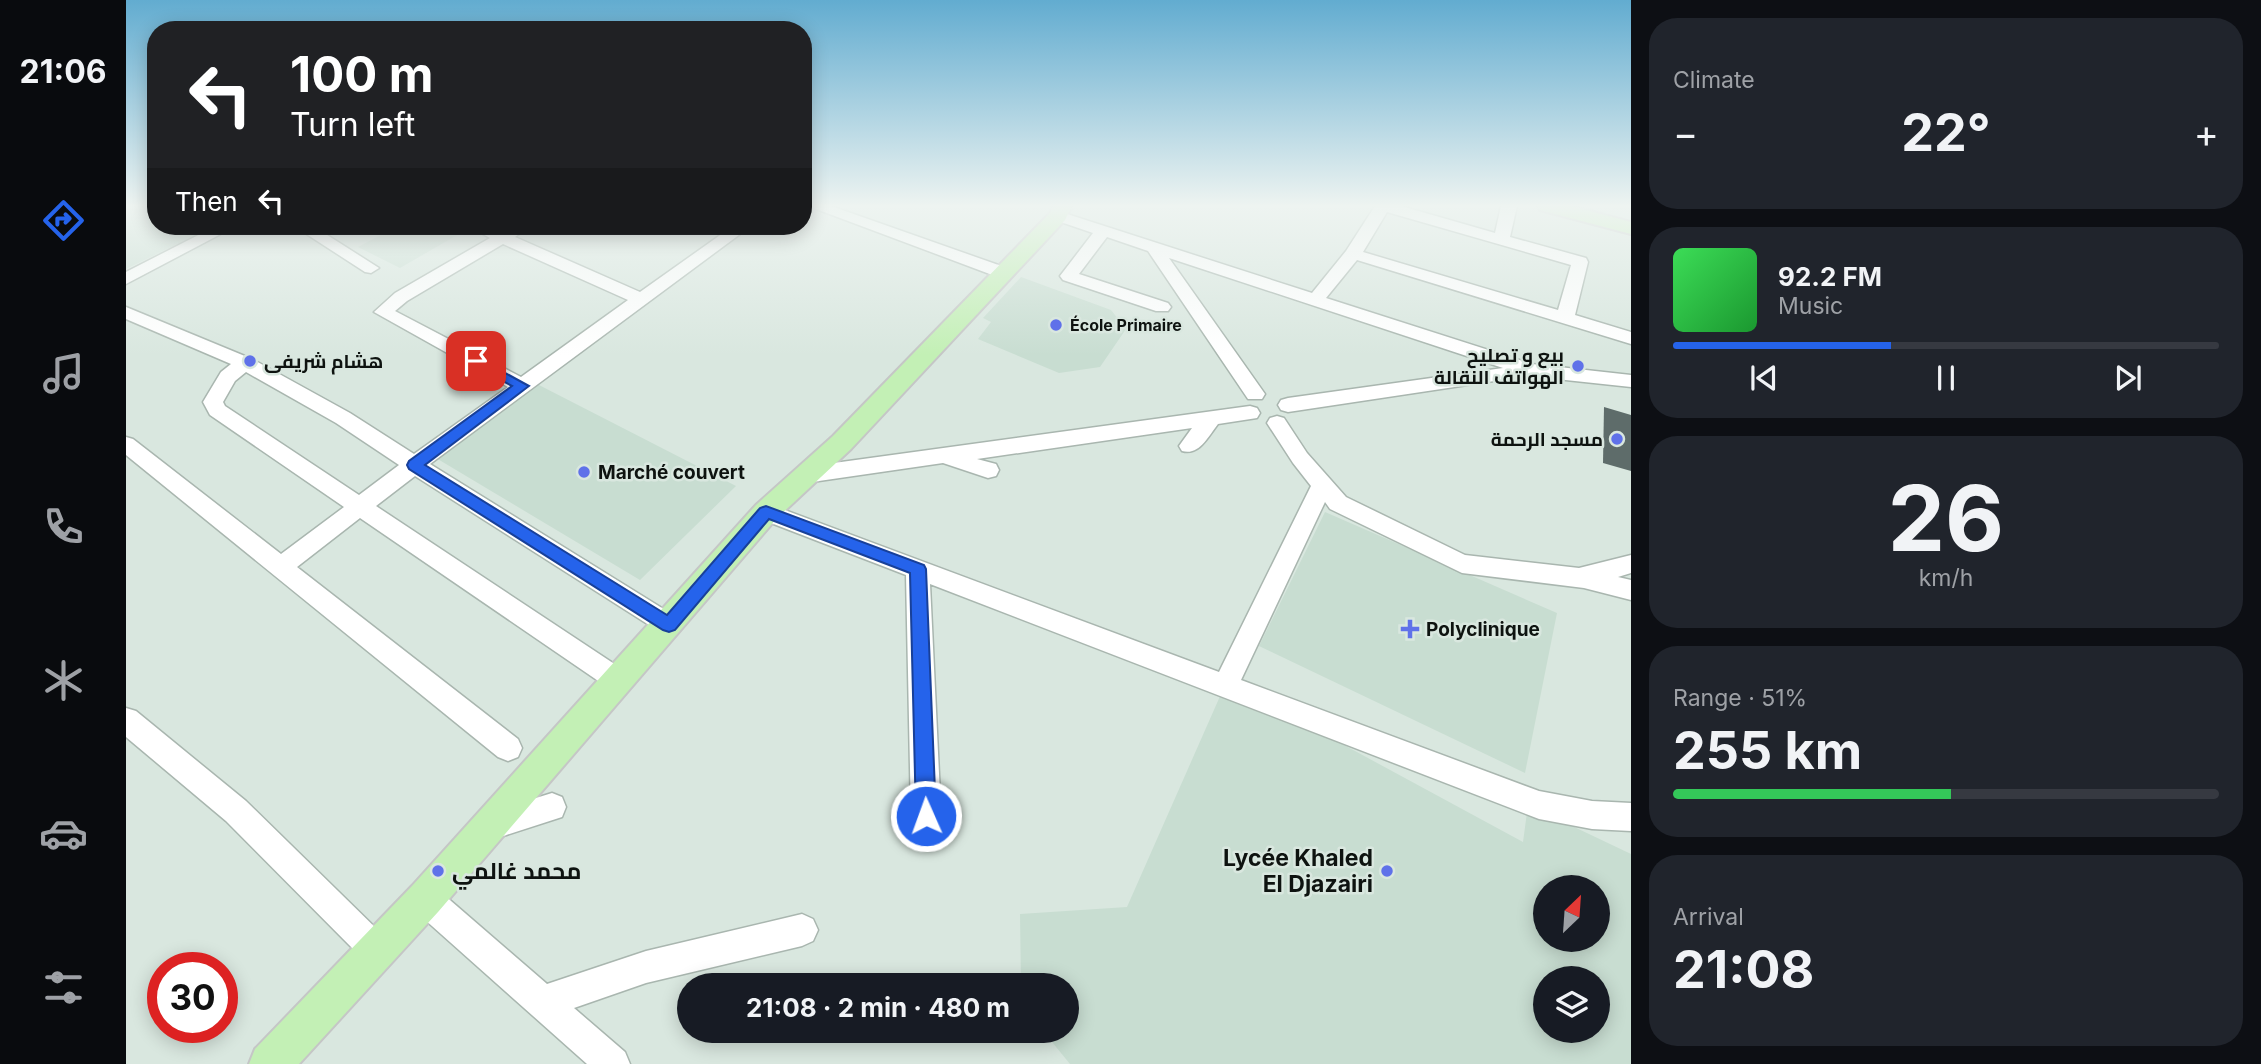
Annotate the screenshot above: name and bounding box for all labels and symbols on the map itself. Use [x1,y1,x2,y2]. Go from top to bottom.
place label: École Primaire [1070,315,1182,335]
marker: École Primaire [1048,317,1064,333]
pin [446,331,506,391]
place label: بيع و تصليح الهواتف النقالة [1434,344,1564,389]
place label: هشام شريفى [264,350,383,375]
marker: هشام شريفى [242,353,258,369]
marker: بيع و تصليح الهواتف النقالة [1570,358,1586,374]
place label: مسجد الرحمة [1491,428,1603,451]
marker: مسجد الرحمة [1609,431,1625,447]
place label: Marché couvert [598,461,745,484]
marker: Marché couvert [576,464,592,480]
place label: Polyclinique [1426,618,1540,641]
marker: Polyclinique [1400,619,1420,639]
position arrow [889,779,963,853]
place label: Lycée Khaled El Djazairi [1223,844,1373,898]
place label: محمد غالمي [452,857,582,890]
marker: محمد غالمي [430,863,446,879]
marker: Lycée Khaled El Djazairi [1379,863,1395,879]
north arrow [1533,875,1610,952]
speed limit sign: 30 [147,952,238,1043]

